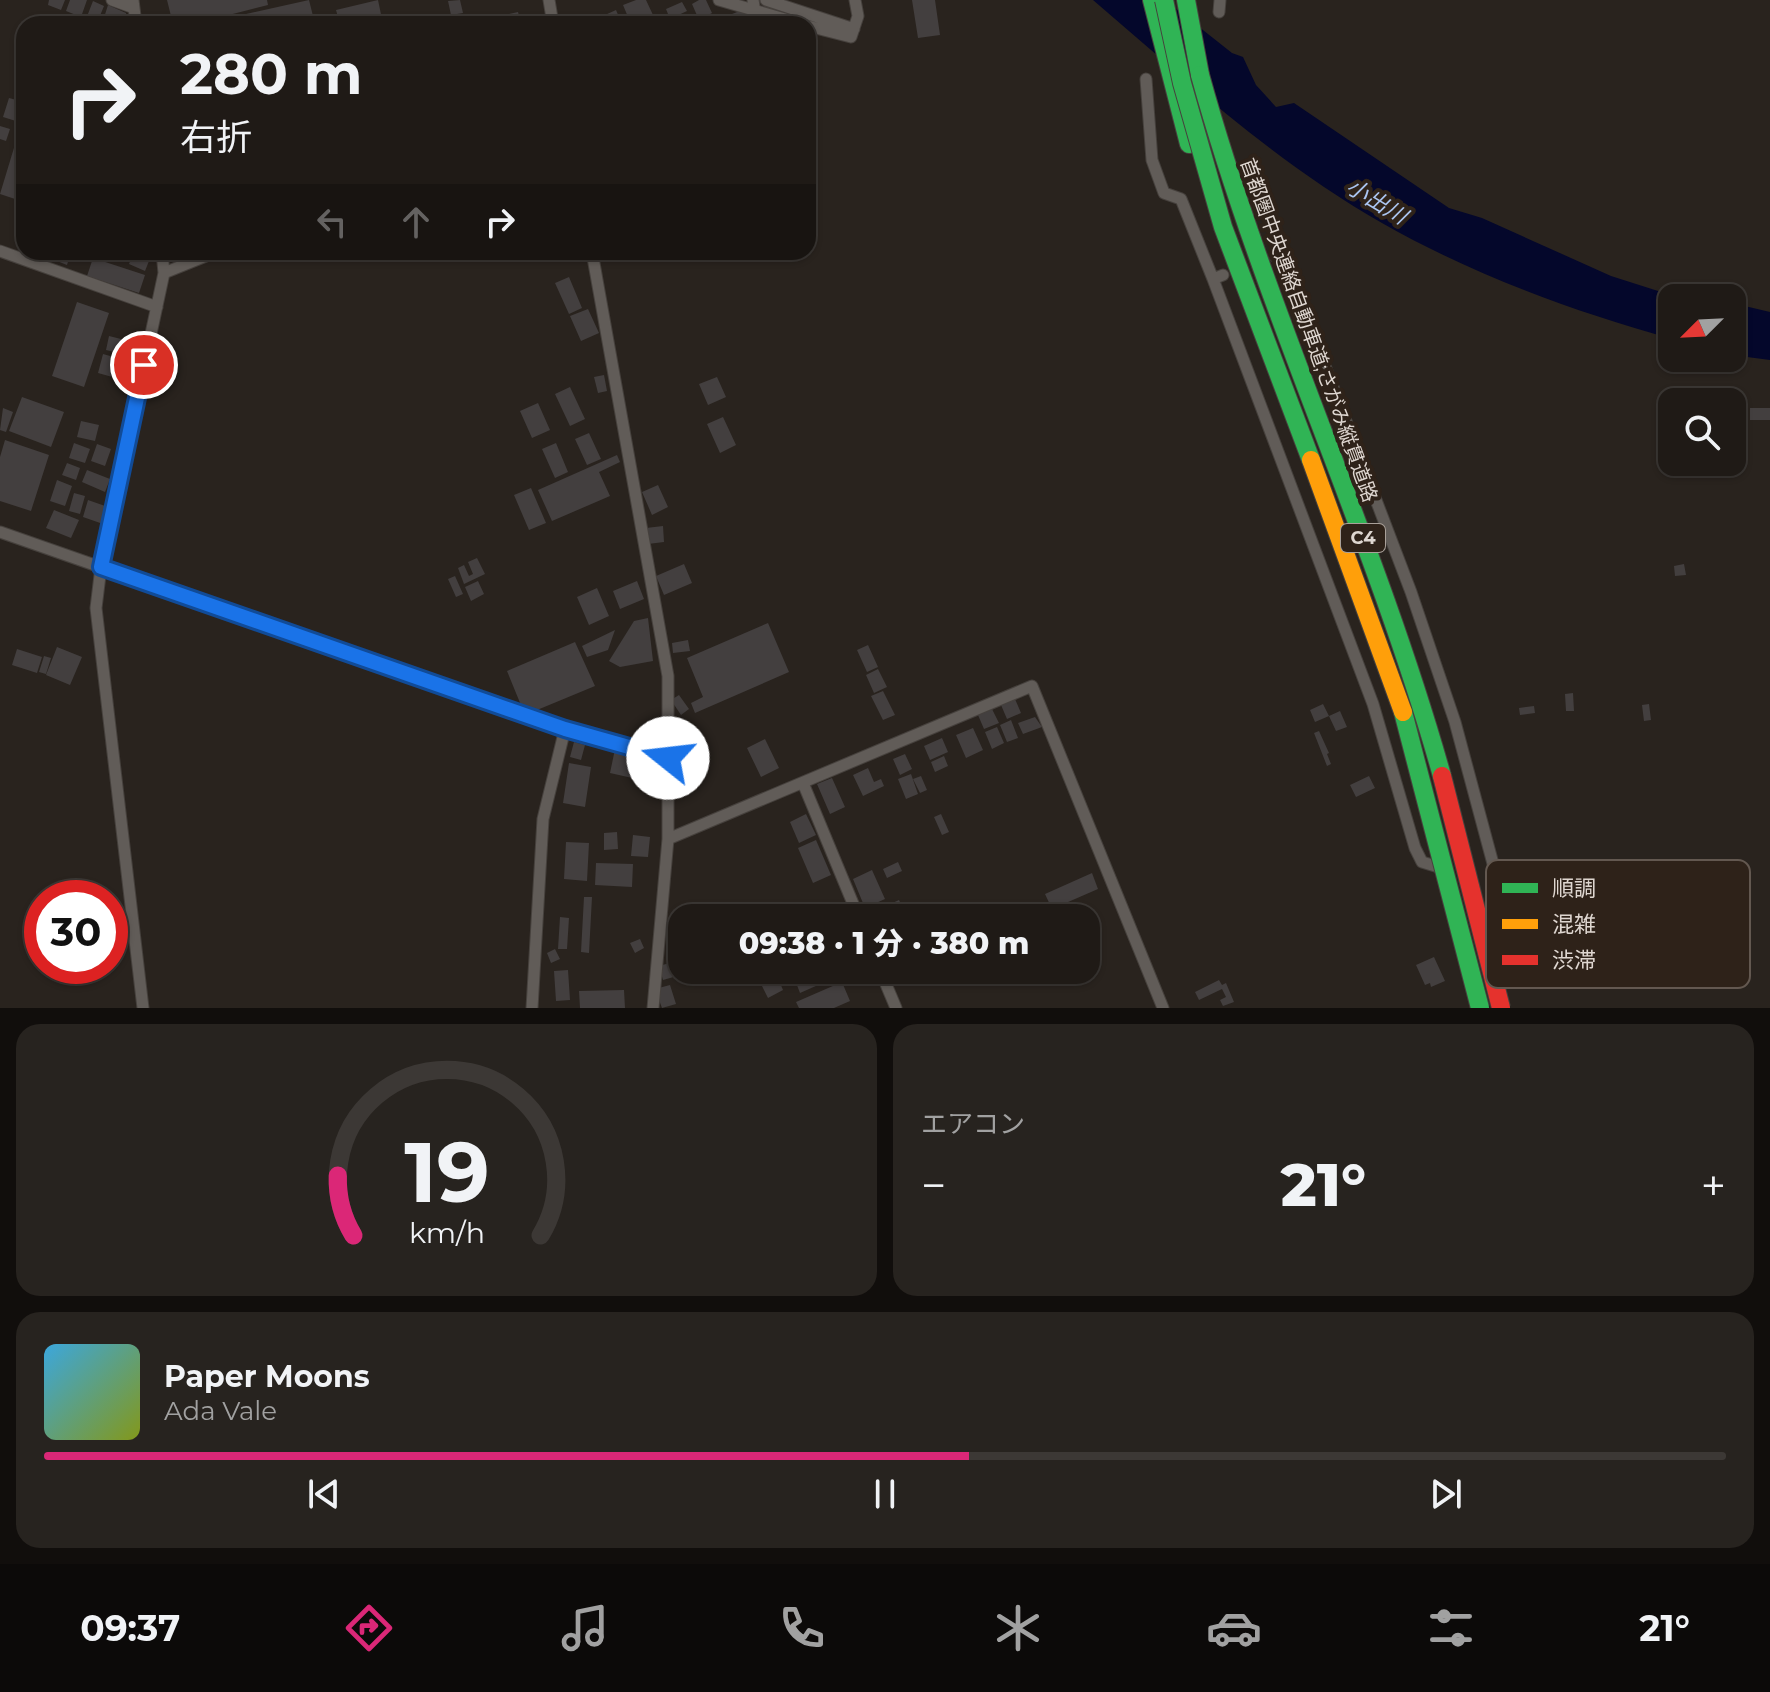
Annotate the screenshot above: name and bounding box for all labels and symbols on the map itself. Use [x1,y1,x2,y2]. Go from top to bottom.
street label: 首都圏中央連絡自動車道;さがみ縦貫道路 [1235,155,1383,505]
water label: 小出川 [1341,173,1414,231]
north arrow [1658,284,1746,372]
pin [110,331,178,399]
road number: C4 [1341,524,1385,552]
position arrow [626,716,710,800]
legend [1486,860,1750,988]
text: 順調 [1552,875,1596,902]
speed limit sign: 30 [24,880,128,984]
text: 混雑 [1552,911,1596,938]
text: 渋滞 [1552,947,1596,974]

